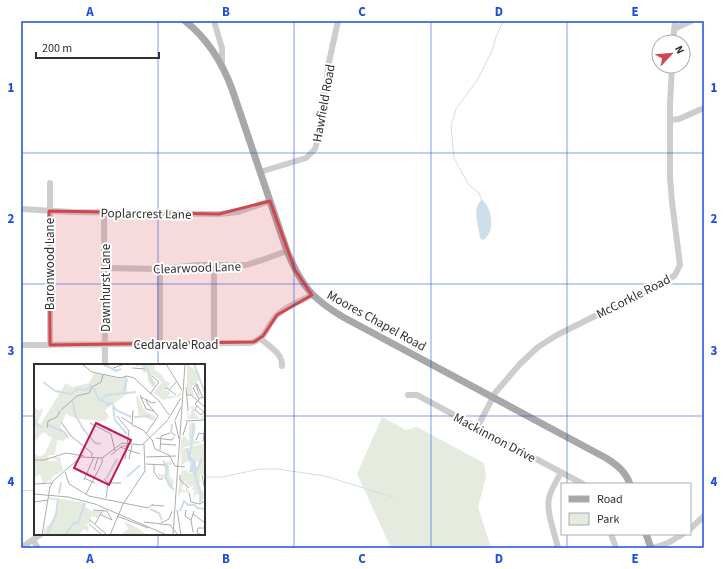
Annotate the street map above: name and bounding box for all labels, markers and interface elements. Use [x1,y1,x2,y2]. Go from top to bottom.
text: A [85,3,94,21]
text: B [222,3,230,21]
text: C [358,3,366,21]
text: D [495,3,503,21]
text: E [631,3,639,21]
scale bar [36,34,159,60]
north arrow [651,34,691,74]
text: 200 m [42,40,72,57]
text: N [671,43,688,56]
street label: Hawfield Road [308,63,340,144]
text: 1 [8,79,15,97]
text: 1 [711,79,718,97]
street label: Poplarcrest Lane [100,204,192,224]
text: 2 [8,210,15,228]
text: 2 [711,210,718,228]
street label: Baronwood Lane [41,218,59,310]
street label: Dawnhurst Lane [97,244,115,332]
street label: Clearwood Lane [153,257,241,279]
street label: McCorkle Road [593,270,674,323]
street label: Moores Chapel Road [324,286,429,356]
street label: Cedarvale Road [133,336,219,354]
text: 3 [8,342,15,360]
text: 3 [711,342,718,360]
inset map [34,364,205,535]
street label: Mackinnon Drive [450,409,539,467]
text: 4 [8,473,15,491]
text: 4 [711,473,718,491]
legend [561,483,691,535]
text: Road [597,491,623,508]
text: Park [597,511,619,528]
text: A [85,550,94,568]
text: B [222,550,230,568]
text: C [358,550,366,568]
text: D [495,550,503,568]
text: E [631,550,639,568]

